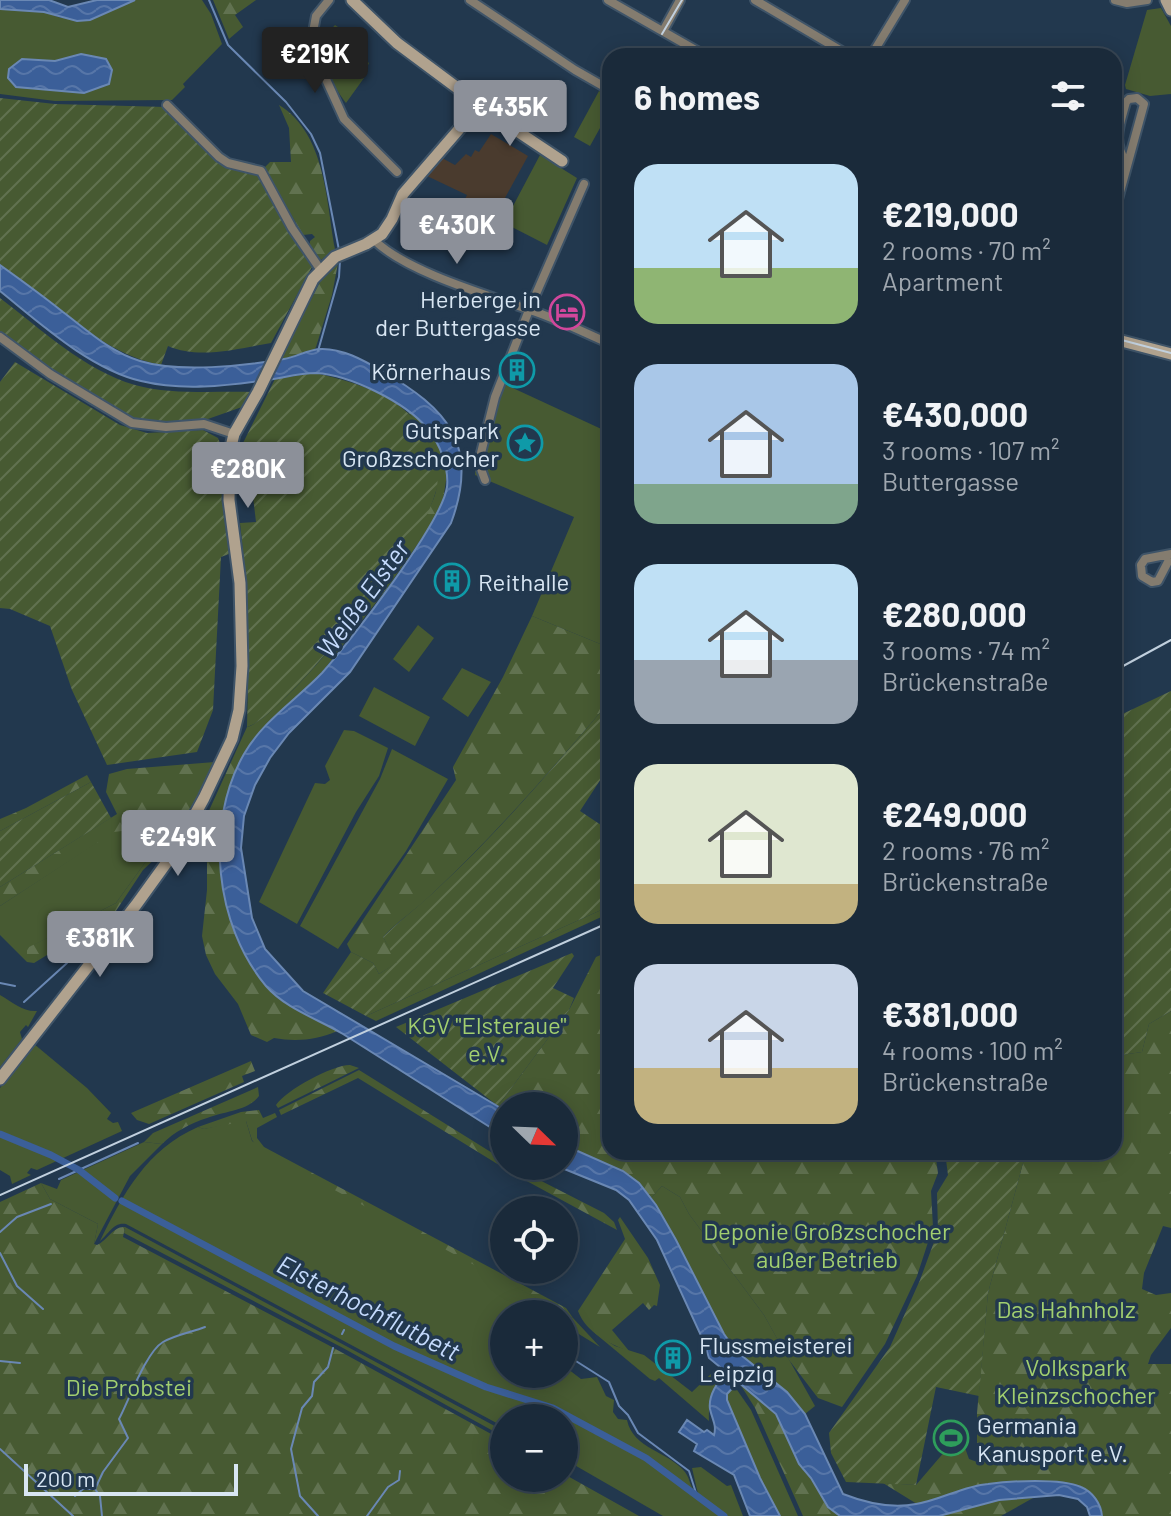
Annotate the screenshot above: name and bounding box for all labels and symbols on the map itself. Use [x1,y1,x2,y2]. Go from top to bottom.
pin: €219K [259,27,371,95]
pin: €435K [454,80,566,148]
pin: €430K [401,198,513,266]
place label: Herberge in der Buttergasse [375,284,541,341]
hotel icon: Herberge in der Buttergasse [548,293,586,331]
building icon: Körnerhaus [498,351,536,389]
place label: Körnerhaus [371,356,491,385]
place label: Gutspark Großzschocher [342,415,499,472]
place icon: Gutspark Großzschocher [506,424,544,462]
pin: €280K [192,442,304,510]
water label: Weiße Elster [309,532,416,663]
building icon: Reithalle [433,562,471,600]
place label: Reithalle [478,567,569,596]
pin: €249K [122,810,234,878]
pin: €381K [44,911,156,979]
park label: KGV "Elsteraue" e.V. [407,1010,567,1067]
north arrow [490,1092,578,1180]
park label: Deponie Großzschocher außer Betrieb [703,1216,951,1273]
water label: Elsterhochflutbett [272,1248,466,1366]
park label: Das Hahnholz [996,1294,1136,1323]
place label: Flussmeisterei Leipzig [699,1330,853,1387]
building icon: Flussmeisterei Leipzig [654,1339,692,1377]
park label: Volkspark Kleinzschocher [996,1352,1156,1409]
park label: Die Probstei [66,1372,192,1401]
place label: Germania Kanusport e.V. [977,1410,1128,1467]
sports icon: Germania Kanusport e.V. [932,1419,970,1457]
scale bar [24,1460,238,1496]

